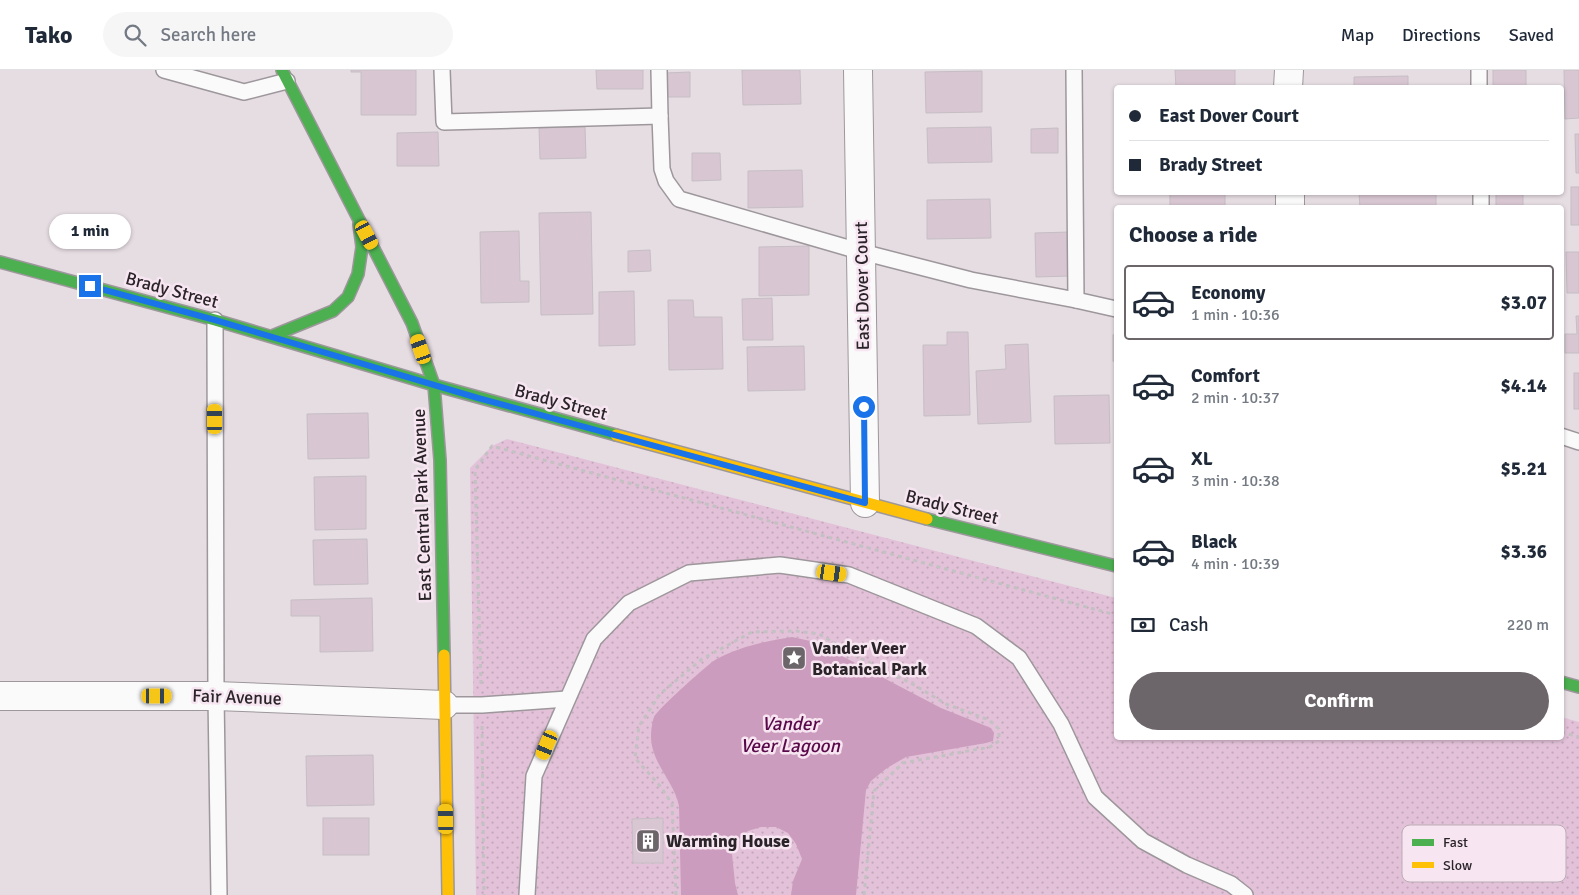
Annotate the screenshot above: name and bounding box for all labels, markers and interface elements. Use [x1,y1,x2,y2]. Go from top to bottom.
search box [103,12,453,57]
text: Tako [25,20,73,50]
icon: search [121,21,149,49]
text: Search here [161,23,256,47]
text: Map [1341,24,1374,46]
text: Directions [1402,24,1481,46]
text: Saved [1509,24,1554,46]
text: East Dover Court [1159,104,1299,128]
text: Brady Street [1159,153,1262,177]
callout: 1 min [49,214,131,248]
car [353,218,380,252]
text: 1 min [71,221,109,241]
street label: East Dover Court [850,221,874,351]
text: Choose a ride [1129,221,1257,248]
street label: Brady Street [123,267,221,313]
route end [79,275,101,297]
icon: car [1131,280,1176,325]
text: Economy [1191,281,1265,305]
text: $3.07 [1501,291,1547,315]
text: 1 min · 10:36 [1191,305,1280,325]
car [409,332,432,366]
icon: car [1131,363,1176,408]
text: Comfort [1191,364,1260,388]
text: $4.14 [1501,374,1547,398]
street label: Brady Street [512,379,610,425]
text: 2 min · 10:37 [1191,388,1280,408]
route start [853,396,875,418]
car [207,404,222,434]
street label: East Central Park Avenue [408,408,436,602]
icon: car [1131,446,1176,491]
text: XL [1191,447,1213,471]
text: $5.21 [1501,457,1547,481]
text: 3 min · 10:38 [1191,471,1280,491]
street label: Brady Street [903,485,1001,529]
icon: car [1131,529,1176,574]
text: Black [1191,530,1237,554]
text: $3.36 [1501,540,1547,564]
text: 4 min · 10:39 [1191,554,1280,574]
car [816,563,847,583]
icon: cash [1129,611,1157,639]
text: Cash [1169,613,1209,637]
text: 220 m [1507,615,1549,635]
place label: Vander Veer Botanical Park [812,637,928,680]
place icon: Vander Veer Botanical Park [781,645,807,671]
button: Confirm [1129,672,1549,730]
street label: Fair Avenue [192,684,282,710]
car [142,689,172,704]
water label: Vander Veer Lagoon [740,712,840,758]
car [534,728,559,762]
car [438,804,453,834]
legend [1402,825,1566,882]
building icon: Warming House [635,828,661,854]
place label: Warming House [666,830,790,852]
text: Fast [1443,834,1468,851]
text: Slow [1443,857,1472,874]

